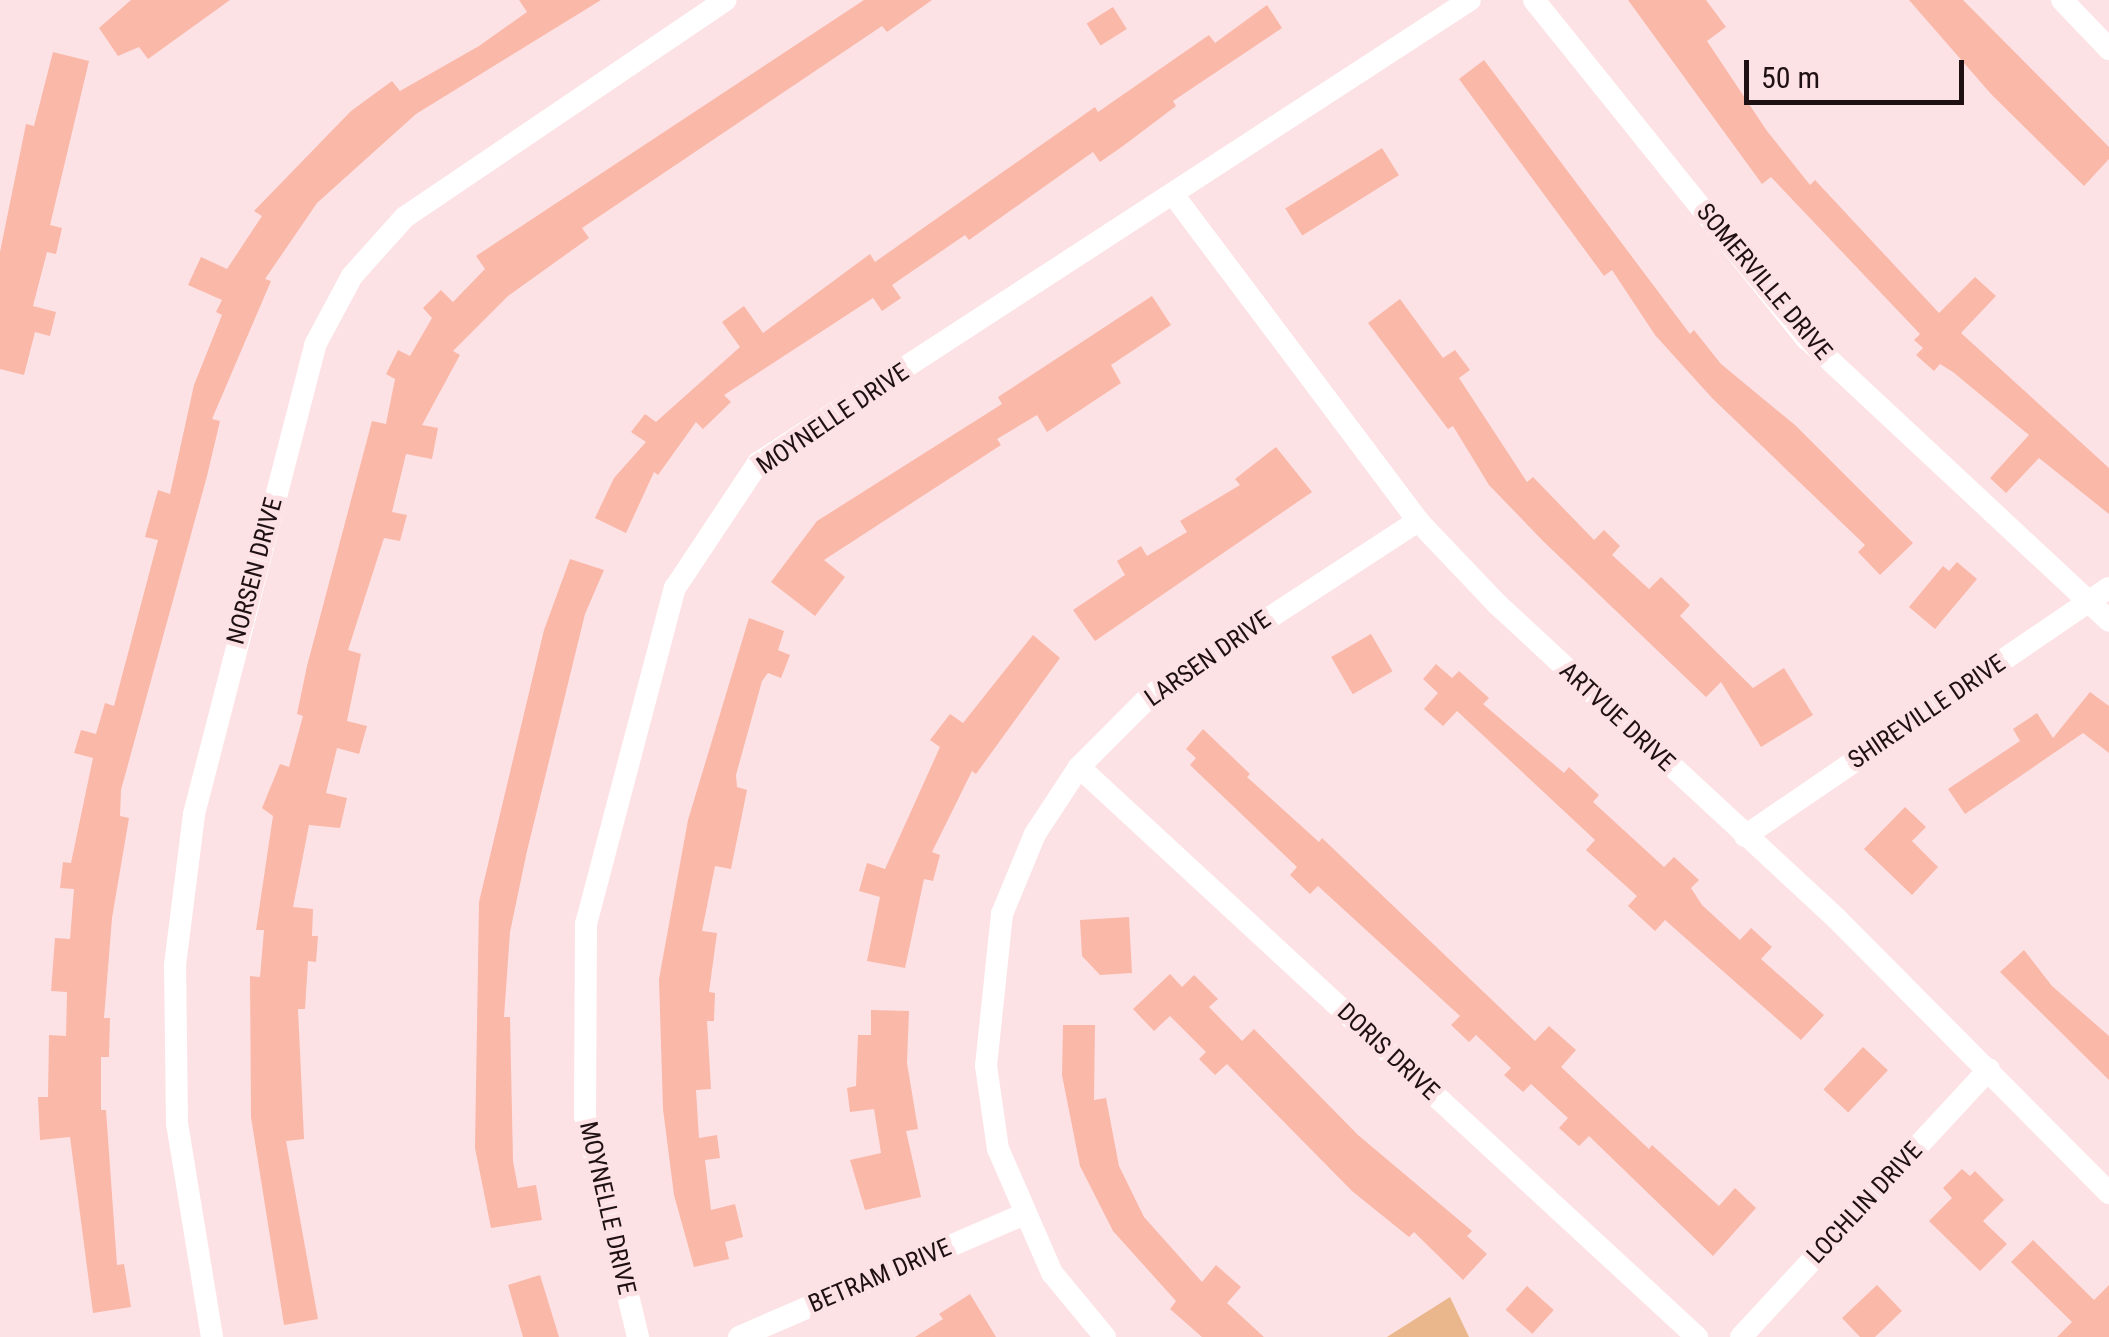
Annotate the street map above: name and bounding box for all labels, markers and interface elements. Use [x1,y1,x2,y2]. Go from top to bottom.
scale bar [1749,40,1969,102]
text: 50 m [1761,60,1820,95]
street label: SOMERVILLE DRIVE [1690,198,1838,366]
street label: MOYNELLE DRIVE [751,357,915,481]
street label: NORSEN DRIVE [221,494,289,648]
street label: LARSEN DRIVE [1139,605,1277,713]
street label: SHIREVILLE DRIVE [1843,648,2011,776]
street label: ARTVUE DRIVE [1553,656,1681,778]
street label: DORIS DRIVE [1331,997,1445,1107]
street label: MOYNELLE DRIVE [573,1119,641,1297]
street label: LOCHLIN DRIVE [1801,1136,1929,1270]
street label: BETRAM DRIVE [804,1233,956,1319]

